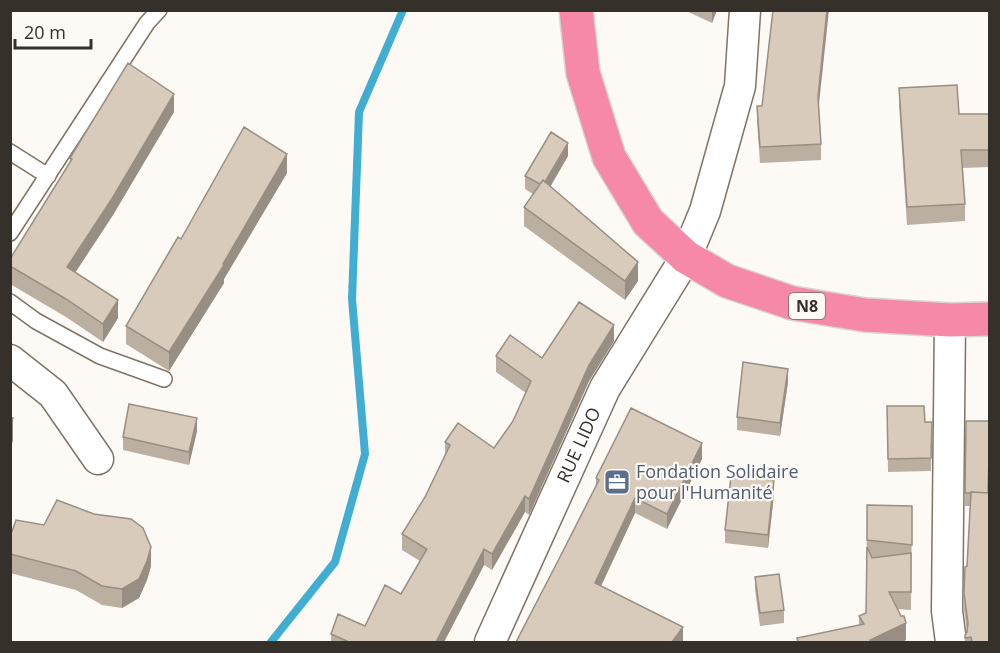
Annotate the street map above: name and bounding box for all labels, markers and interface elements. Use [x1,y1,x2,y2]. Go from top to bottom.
scale bar [15,12,92,50]
text: 20 m [24,20,66,44]
road number: N8 [789,293,825,319]
street label: RUE LIDO [551,403,606,486]
place label: Fondation Solidaire pour l'Humanité [636,459,798,504]
office icon: Fondation Solidaire pour l'Humanité [602,467,632,497]

